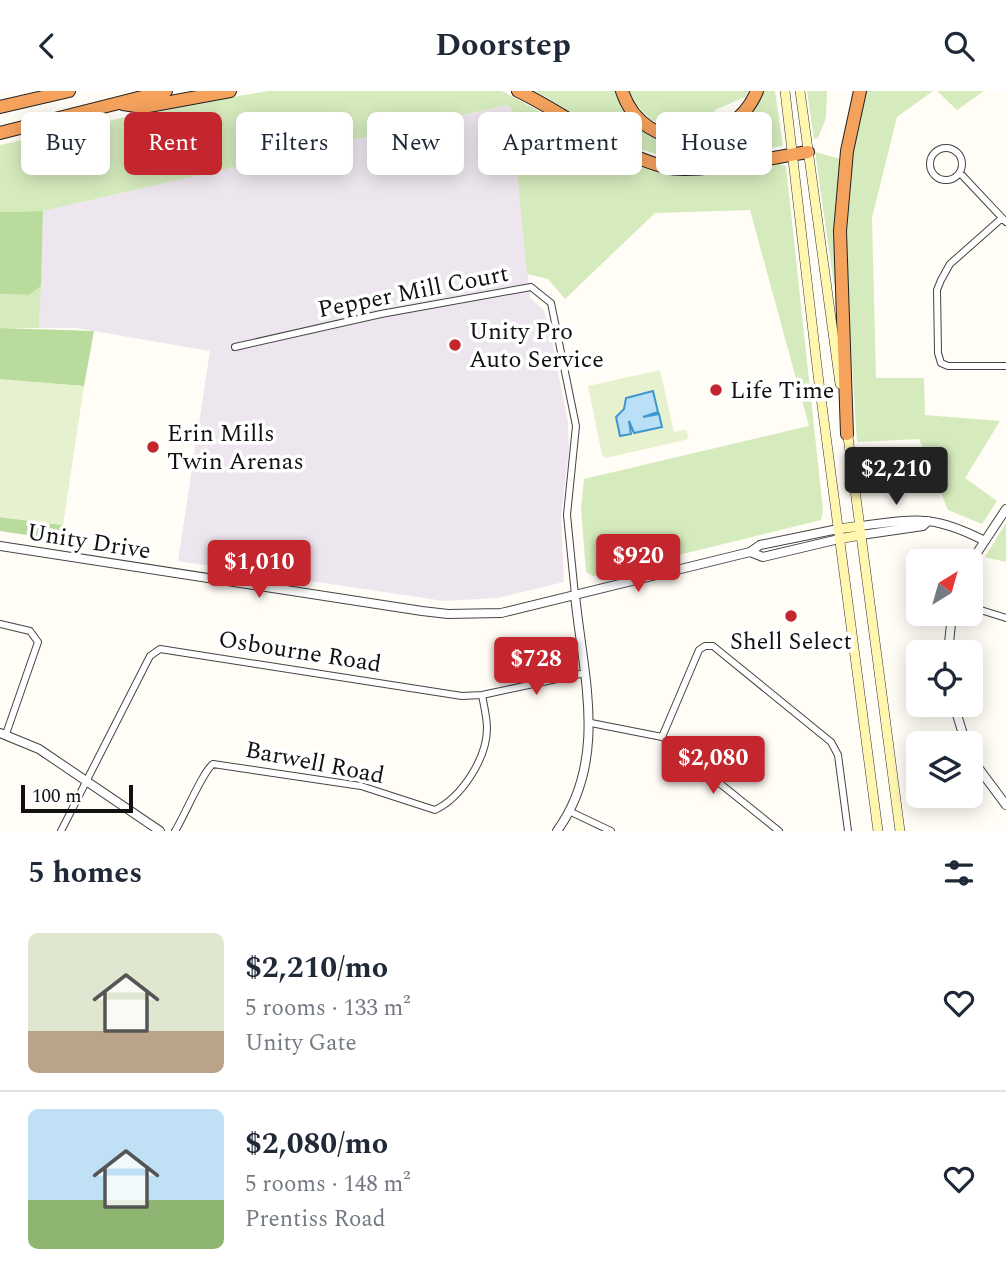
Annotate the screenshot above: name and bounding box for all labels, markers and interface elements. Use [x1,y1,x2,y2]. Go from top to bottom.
text: Doorstep [435,21,571,70]
icon: back [28,27,66,65]
icon: search [940,27,978,65]
chip: Buy [21,112,110,175]
chip: Rent [124,112,222,175]
chip: Filters [236,112,353,175]
chip: New [367,112,464,175]
chip: Apartment [478,112,642,175]
chip: House [656,112,772,175]
street label: Pepper Mill Court [315,256,512,328]
place label: Unity Pro Auto Service [469,314,604,378]
marker: Unity Pro Auto Service [447,337,463,353]
place label: Life Time [730,373,834,409]
marker: Life Time [708,382,724,398]
place label: Erin Mills Twin Arenas [167,416,304,480]
marker: Erin Mills Twin Arenas [145,439,161,455]
pin: $2,210 [839,447,953,507]
text: $2,210 [861,452,931,487]
street label: Unity Drive [24,514,153,570]
pin: $920 [597,535,679,594]
text: $920 [612,539,664,574]
pin: $1,010 [202,540,316,600]
text: $1,010 [224,545,294,580]
north arrow [906,549,984,627]
map controls [906,549,983,808]
marker: Shell Select [783,608,799,624]
street label: Osbourne Road [216,621,384,683]
place label: Shell Select [730,624,852,660]
pin: $728 [495,637,577,697]
button: locate [906,640,983,717]
text: $728 [510,642,562,677]
button: layers [906,731,983,808]
street label: Barwell Road [242,732,387,794]
pin: $2,080 [656,737,770,796]
text: $2,080 [678,741,748,776]
scale bar [21,782,133,814]
text: 100 m [32,782,82,811]
text: 5 homes [28,850,142,896]
icon: filters [940,854,978,892]
text: $2,210/mo [245,945,388,991]
icon: home [84,961,168,1045]
icon: heart [940,984,978,1022]
text: 5 rooms · 133 m² [245,991,411,1026]
text: Unity Gate [245,1026,357,1061]
text: $2,080/mo [245,1121,388,1167]
icon: home [84,1137,168,1221]
icon: heart [940,1160,978,1198]
text: 5 rooms · 148 m² [245,1167,411,1202]
text: Prentiss Road [245,1202,386,1237]

